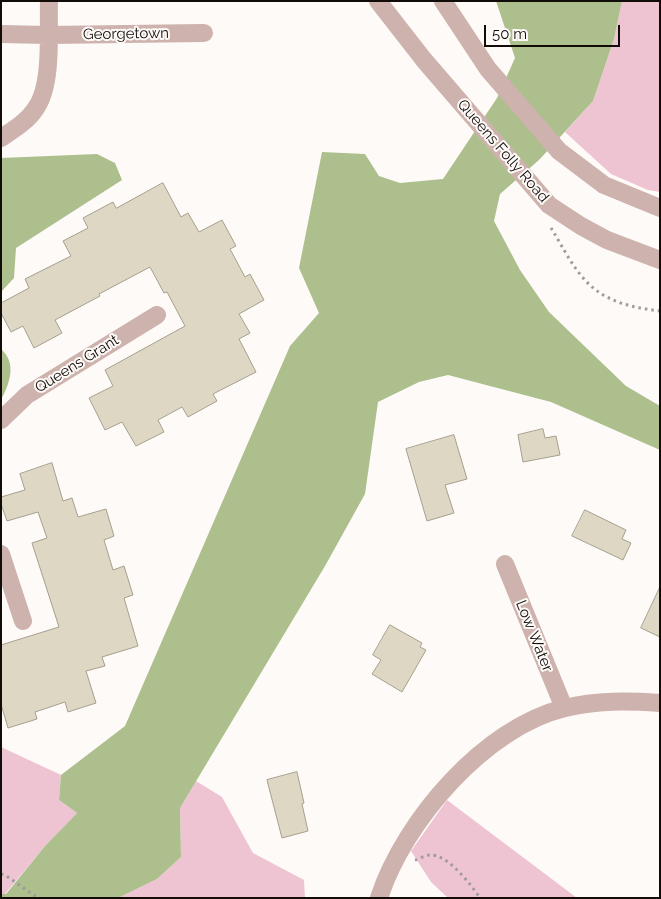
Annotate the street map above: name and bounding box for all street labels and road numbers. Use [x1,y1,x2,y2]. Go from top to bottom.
street label: Georgetown [83,24,169,44]
street label: Queens Folly Road [453,96,553,206]
street label: Queens Grant [32,331,122,397]
street label: Low Water [512,598,556,674]

